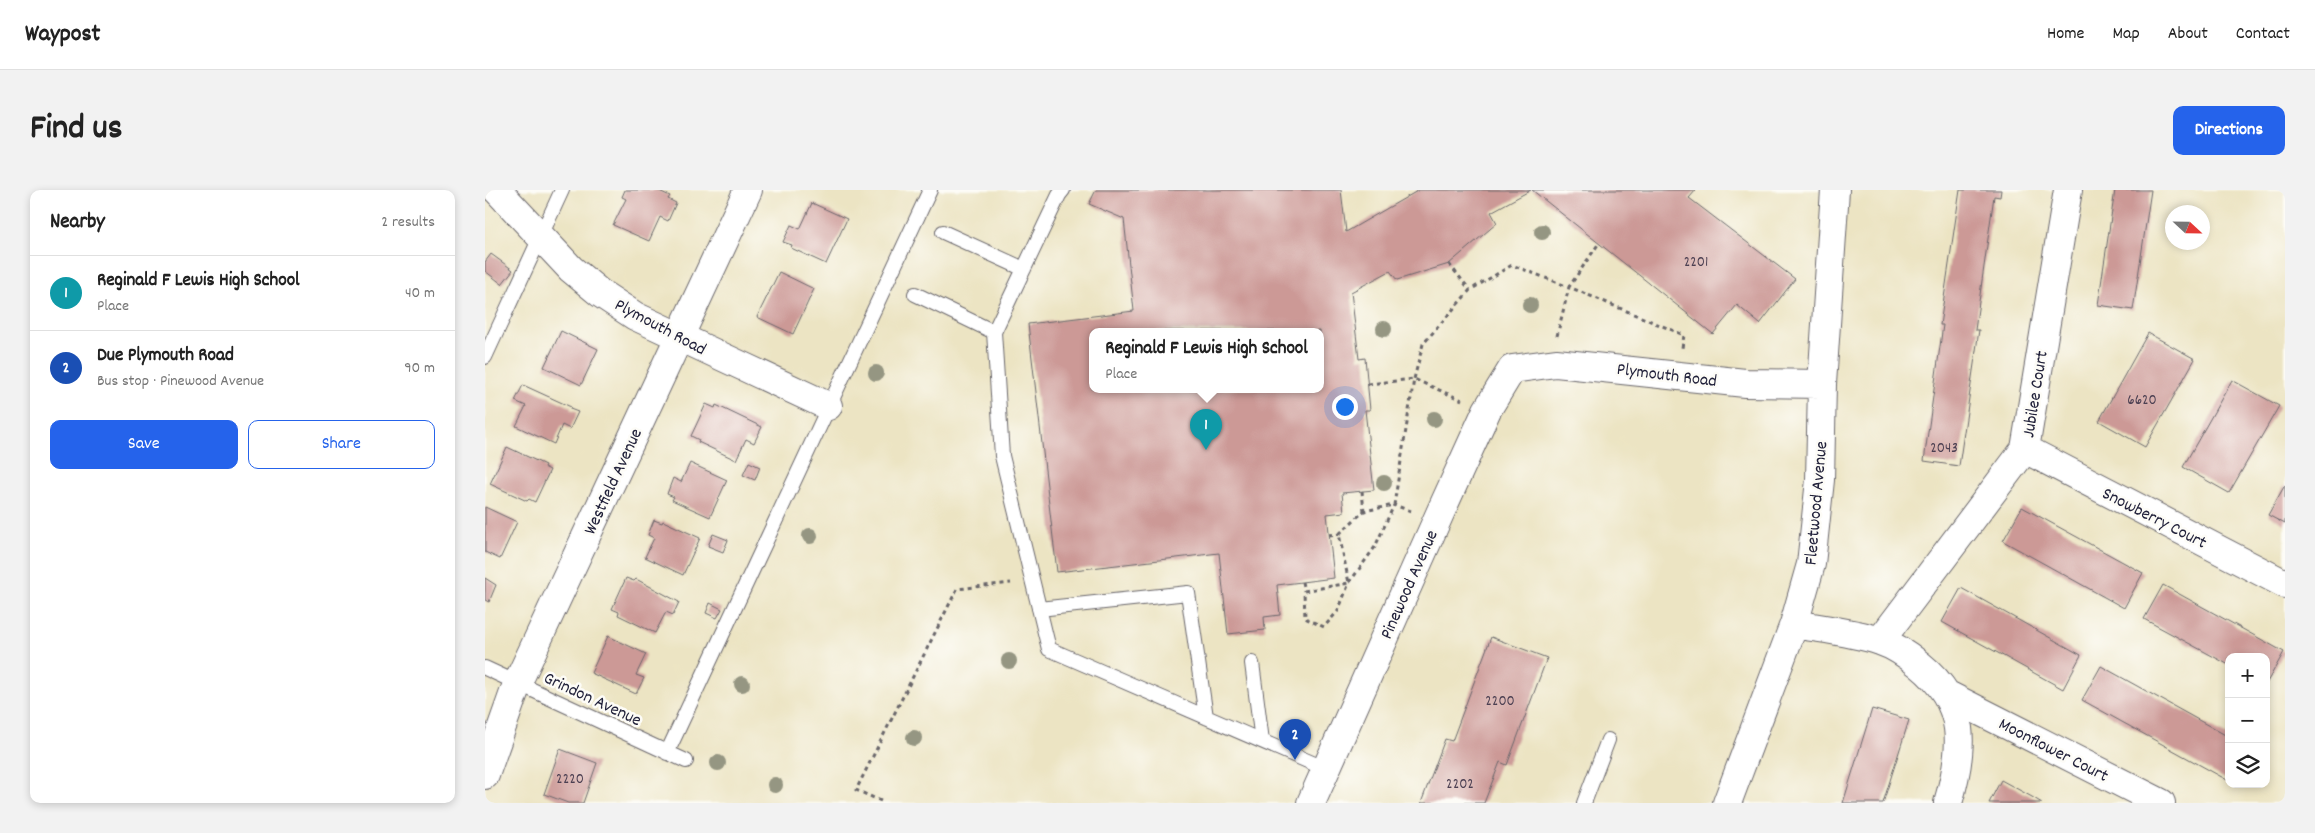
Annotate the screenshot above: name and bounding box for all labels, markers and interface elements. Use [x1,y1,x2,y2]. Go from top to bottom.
text: Waypost [25,18,100,52]
text: Home [2047,22,2084,47]
text: Map [2112,22,2140,47]
text: About [2168,22,2208,47]
text: Contact [2236,22,2290,47]
text: Find us [30,105,122,155]
button: Directions [2173,106,2285,155]
north arrow [2165,205,2210,250]
text: Nearby [50,208,105,238]
text: 2 results [381,211,435,234]
house number: 2201 [1684,252,1708,274]
text: Reginald F Lewis High School [97,268,300,295]
text: 1 [64,282,68,305]
text: 40 m [405,282,435,305]
street label: Plymouth Road [610,294,710,363]
text: Place [97,295,129,318]
popup [1089,328,1324,393]
text: Reginald F Lewis High School [1105,336,1308,363]
text: Due Plymouth Road [97,343,234,370]
street label: Jubilee Court [2017,349,2056,440]
text: 2 [63,357,70,380]
text: 90 m [404,357,435,380]
street label: Plymouth Road [1615,358,1718,395]
text: Place [1105,363,1137,386]
text: Bus stop · Pinewood Avenue [97,370,264,393]
house number: 6620 [2127,390,2157,412]
your location [1332,394,1358,420]
pin: 1 [1190,409,1222,450]
button: Save [50,420,238,469]
button: Share [248,420,435,469]
street label: Westfield Avenue [579,425,650,539]
house number: 2043 [1930,438,1958,460]
street label: Fleetwood Avenue [1800,440,1835,566]
street label: Snowberry Court [2097,482,2211,556]
street label: Pinewood Avenue [1375,526,1446,644]
map controls [2225,653,2270,788]
button: + [2225,653,2270,698]
street label: Grindon Avenue [539,667,645,734]
house number: 2200 [1485,691,1515,713]
button: − [2225,698,2270,743]
street label: Moonflower Court [1994,713,2112,790]
pin: 2 [1279,719,1311,760]
button: layers [2225,743,2270,788]
house number: 2220 [556,769,584,791]
house number: 2202 [1446,774,1474,796]

